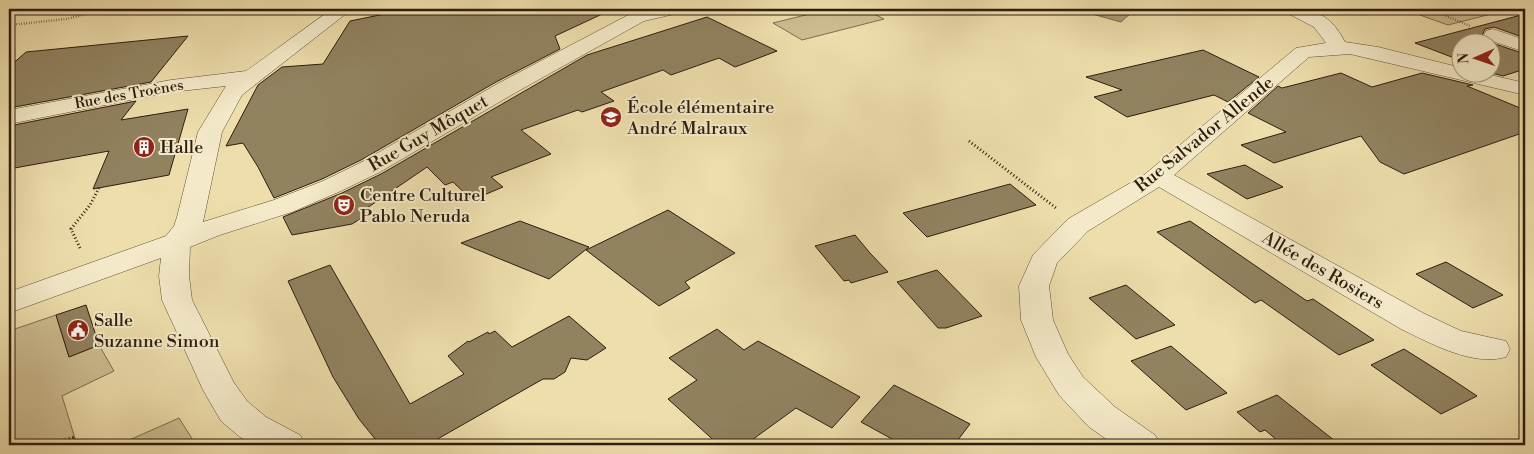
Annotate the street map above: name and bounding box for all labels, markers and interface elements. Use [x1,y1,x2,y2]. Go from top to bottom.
north arrow [1452,32,1502,82]
text: N [1455,53,1473,64]
street label: Rue Salvador Allende [1130,71,1279,198]
street label: Rue des Troènes [73,76,185,113]
street label: Rue Guy Môquet [364,90,493,177]
place label: École élémentaire André Malraux [626,96,774,140]
school or university icon: École élémentaire André Malraux [599,105,623,129]
building icon: Halle [132,135,156,159]
place label: Halle [160,136,203,159]
place label: Centre Culturel Pablo Neruda [360,184,486,228]
theatre icon: Centre Culturel Pablo Neruda [332,193,356,217]
street label: Allée des Rosiers [1257,226,1388,315]
place label: Salle Suzanne Simon [94,309,220,353]
public building icon: Salle Suzanne Simon [66,318,90,342]

